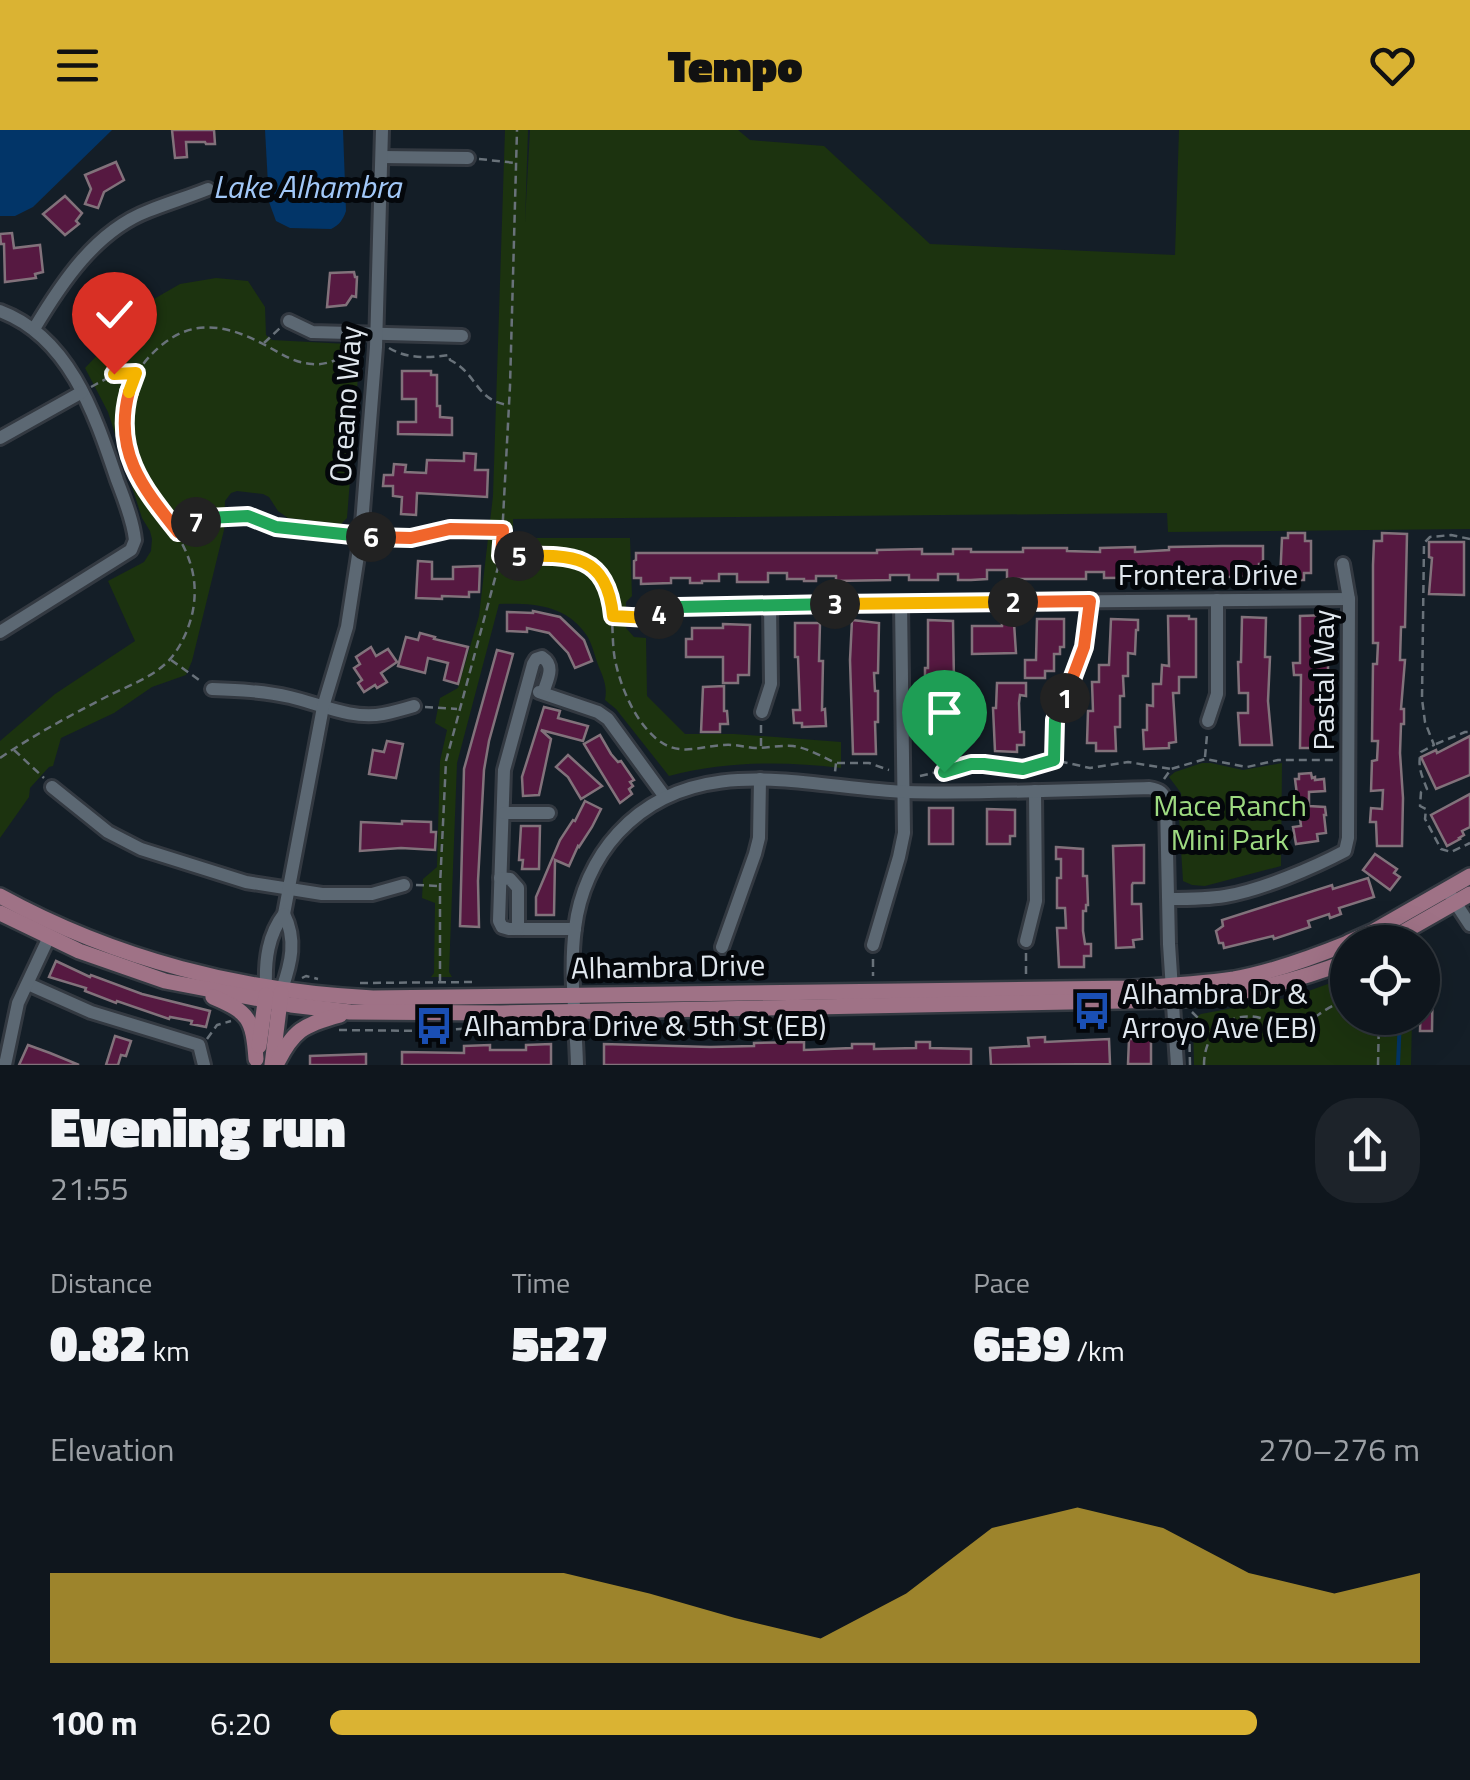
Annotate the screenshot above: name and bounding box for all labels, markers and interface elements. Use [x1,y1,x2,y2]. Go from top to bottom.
text: Tempo [667,31,803,99]
icon: menu [50,38,105,93]
icon: heart [1365,38,1420,93]
water label: Lake Alhambra [213,162,403,210]
pin [72,272,157,375]
icon: check [87,287,142,342]
street label: Oceano Way [317,324,373,484]
pin: 7 [171,497,221,547]
text: 7 [188,500,204,543]
pin: 6 [346,512,396,562]
text: 6 [363,515,379,558]
pin: 5 [494,531,544,581]
text: 5 [511,534,527,577]
street label: Frontera Drive [1118,551,1298,597]
pin: 2 [988,577,1038,627]
pin: 3 [810,579,860,629]
text: 2 [1005,580,1021,623]
text: 3 [827,582,843,625]
pin: 4 [634,589,684,639]
text: 4 [651,592,667,635]
street label: Pastal Way [1300,609,1346,751]
pin [902,670,987,773]
pin: 1 [1040,673,1090,723]
text: 1 [1057,676,1073,719]
icon: arrive [917,685,972,740]
park label: Mace Ranch Mini Park [1153,782,1307,862]
map controls [1330,925,1440,1035]
button: locate [1330,925,1440,1035]
street label: Alhambra Drive [570,941,766,991]
place label: Alhambra Dr & Arroyo Ave (EB) [1122,970,1317,1050]
bus stop icon: Alhambra Dr & Arroyo Ave (EB) [1071,990,1113,1032]
place label: Alhambra Drive & 5th St (EB) [464,1002,826,1048]
bus stop icon: Alhambra Drive & 5th St (EB) [413,1005,455,1047]
text: Evening run [50,1085,346,1168]
button: share [1315,1098,1420,1203]
text: 21:55 [50,1164,129,1212]
text: Distance [50,1261,152,1304]
text: Time [512,1261,570,1304]
text: Pace [973,1261,1030,1304]
text: 0.82 [50,1304,147,1380]
text: 5:27 [512,1304,609,1380]
text: 6:39 [973,1304,1070,1380]
text: km [147,1329,190,1372]
text: /km [1070,1329,1125,1372]
text: Elevation [50,1425,174,1473]
text: 270–276 m [1258,1425,1420,1473]
text: 100 m [50,1699,138,1747]
text: 6:20 [210,1699,271,1747]

